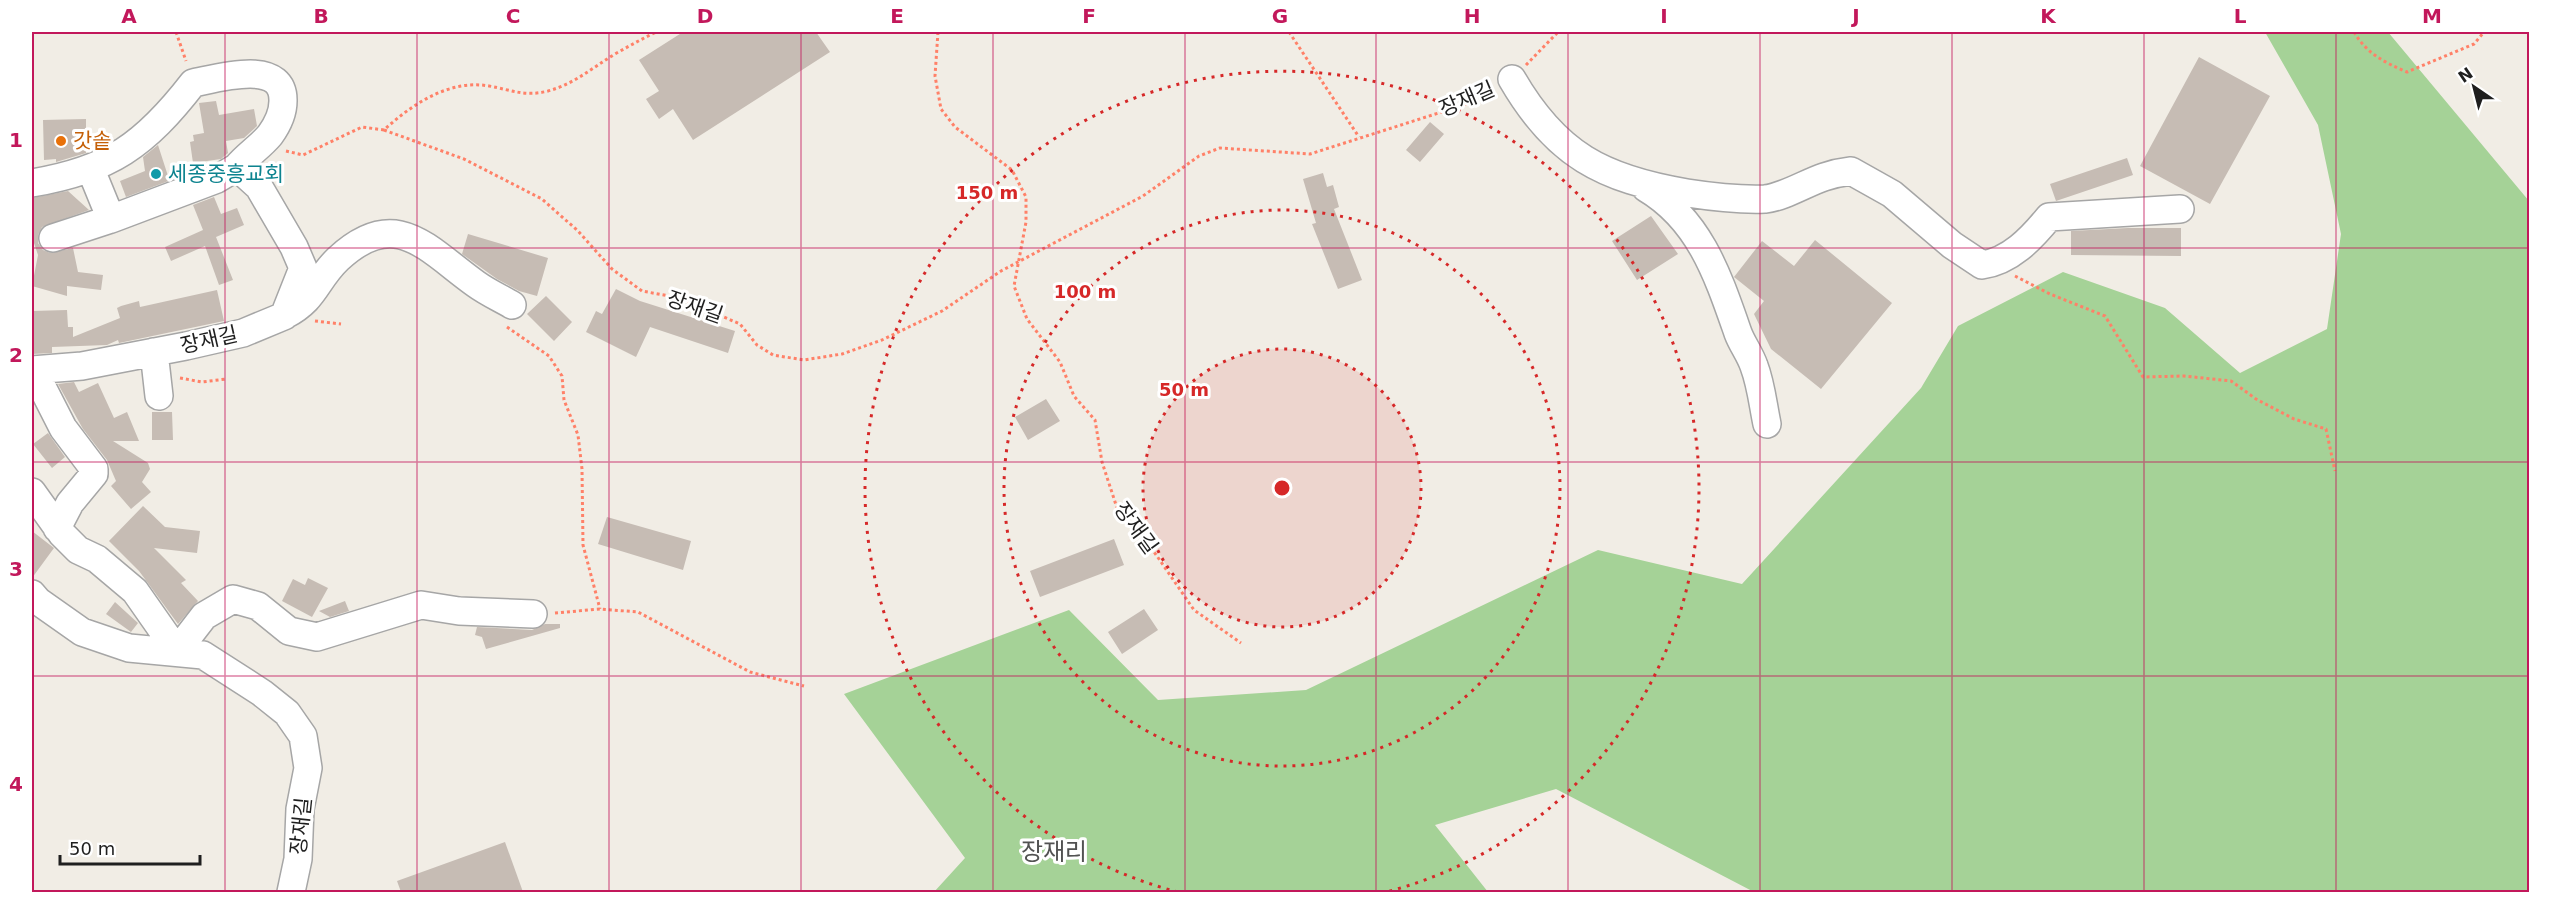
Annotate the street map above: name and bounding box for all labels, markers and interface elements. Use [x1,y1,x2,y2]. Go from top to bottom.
text: A [121,4,137,28]
text: B [313,4,329,28]
text: C [506,4,520,28]
text: D [697,4,713,28]
text: E [890,4,904,28]
text: F [1082,4,1096,28]
text: G [1272,4,1288,28]
text: H [1464,4,1480,28]
text: I [1660,4,1668,28]
text: J [1850,4,1860,28]
text: K [2040,4,2057,28]
text: L [2234,4,2247,28]
text: M [2422,4,2442,28]
north arrow [2444,57,2504,117]
text: N [2455,64,2477,87]
street label: 장재길 [1436,77,1498,121]
text: 1 [9,128,23,152]
place label: 갓솥 [73,129,112,153]
marker: 갓솥 [54,134,68,148]
place label: 세종중흥교회 [168,162,284,186]
marker: 세종중흥교회 [149,167,163,181]
text: 150 m [956,182,1018,203]
text: 100 m [1054,281,1116,302]
street label: 장재길 [664,286,726,328]
street label: 장재길 [178,322,240,358]
text: 2 [9,343,23,367]
text: 50 m [1159,379,1209,400]
centre of rings [1272,478,1292,498]
street label: 장재길 [1109,497,1163,559]
text: 3 [9,557,23,581]
text: 4 [9,772,23,796]
street label: 장재길 [286,796,316,856]
scale bar [60,828,200,866]
text: 50 m [69,838,115,859]
district label: 장재리 [1021,838,1087,866]

